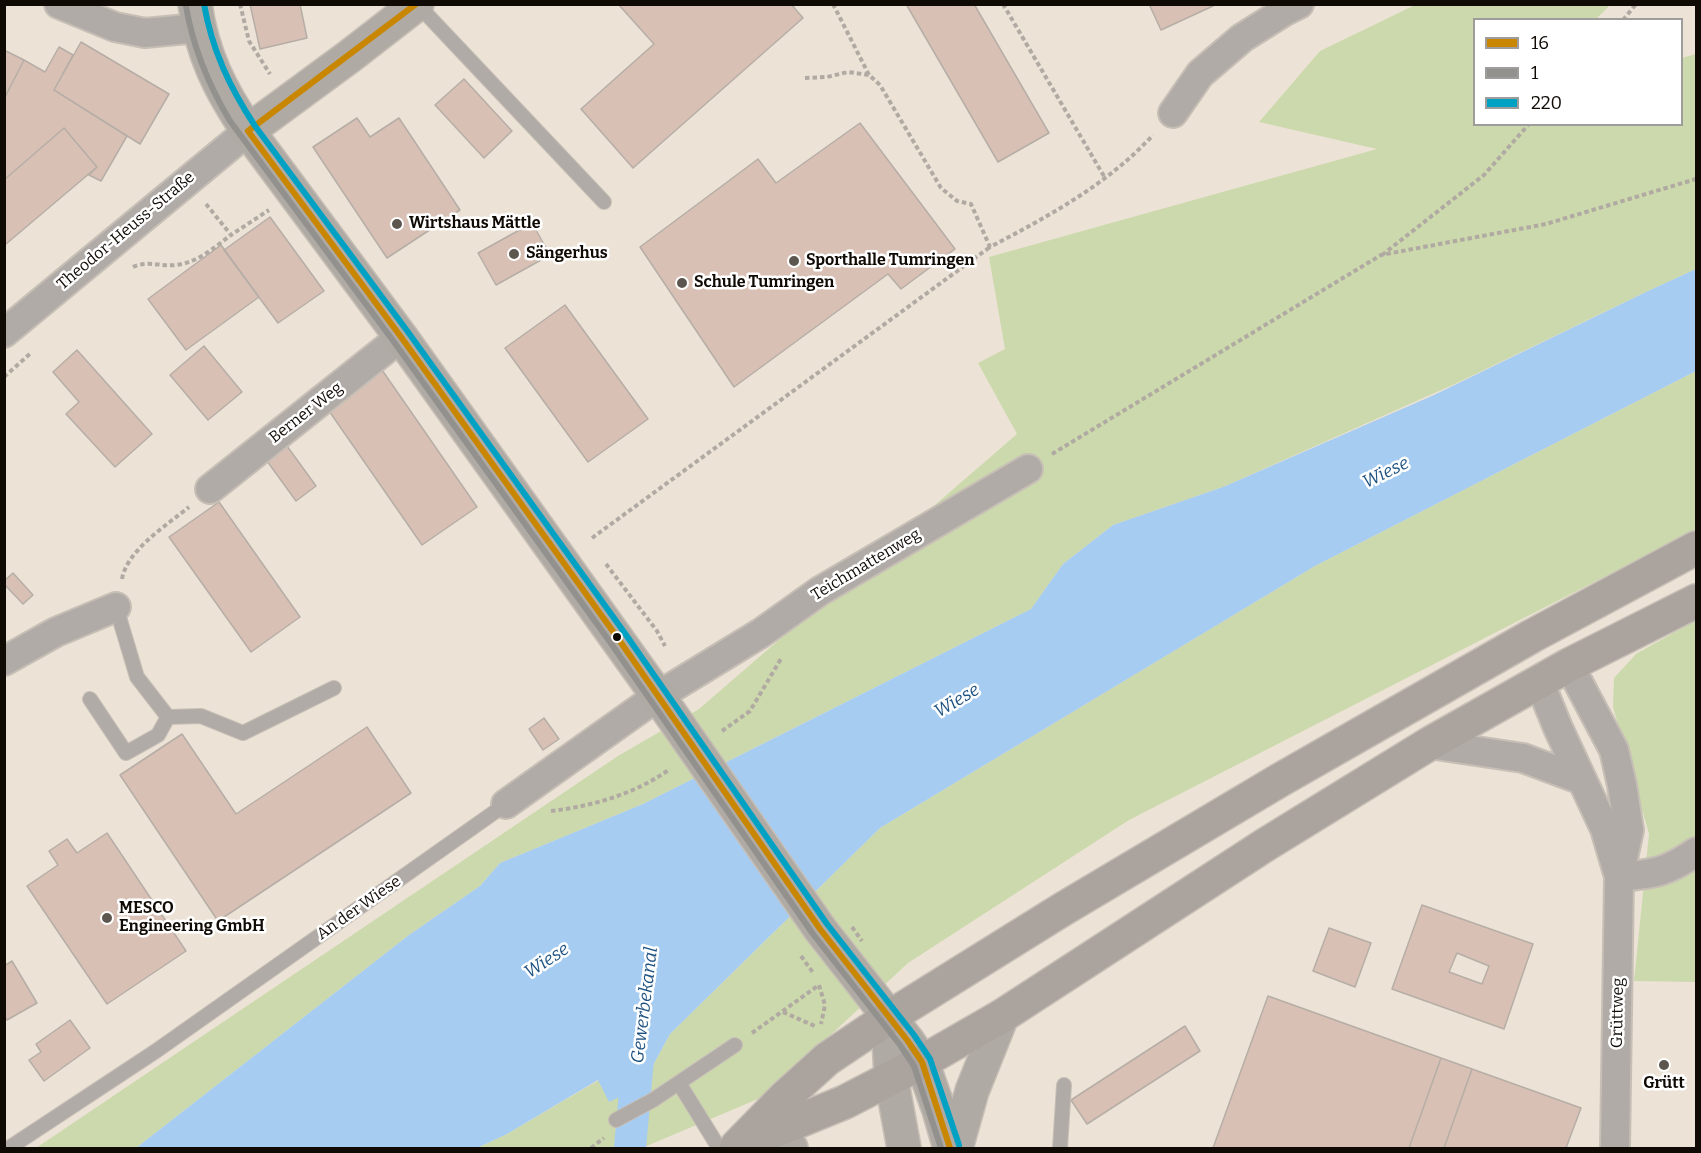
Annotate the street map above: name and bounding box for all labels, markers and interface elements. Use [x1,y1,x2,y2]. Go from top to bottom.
legend [1473,18,1683,126]
text: 16 [1531,32,1549,54]
text: 1 [1531,62,1538,84]
text: 220 [1531,92,1562,114]
street label: Theodor-Heuss-Straße [53,168,199,294]
place label: Wirtshaus Mättle [409,214,540,234]
marker: Wirtshaus Mättle [390,217,404,231]
place label: Sängerhus [526,244,608,264]
marker: Sängerhus [507,247,521,261]
place label: Sporthalle Tumringen [806,251,974,271]
marker: Sporthalle Tumringen [787,254,801,268]
place label: Schule Tumringen [694,273,834,293]
marker: Schule Tumringen [675,276,689,290]
street label: Berner Weg [265,378,347,448]
water label: Wiese [1359,453,1413,493]
street label: Teichmattenweg [808,525,924,605]
unlabelled marker [611,631,623,643]
water label: Wiese [931,679,983,723]
street label: An der Wiese [313,872,405,944]
place label: MESCO Engineering GmbH [119,899,265,937]
marker: MESCO Engineering GmbH [100,911,114,925]
water label: Wiese [521,939,573,983]
water label: Gewerbekanal [627,946,663,1064]
street label: Grüttweg [1608,978,1628,1048]
marker: Grütt [1657,1058,1671,1072]
place label: Grütt [1643,1074,1685,1094]

